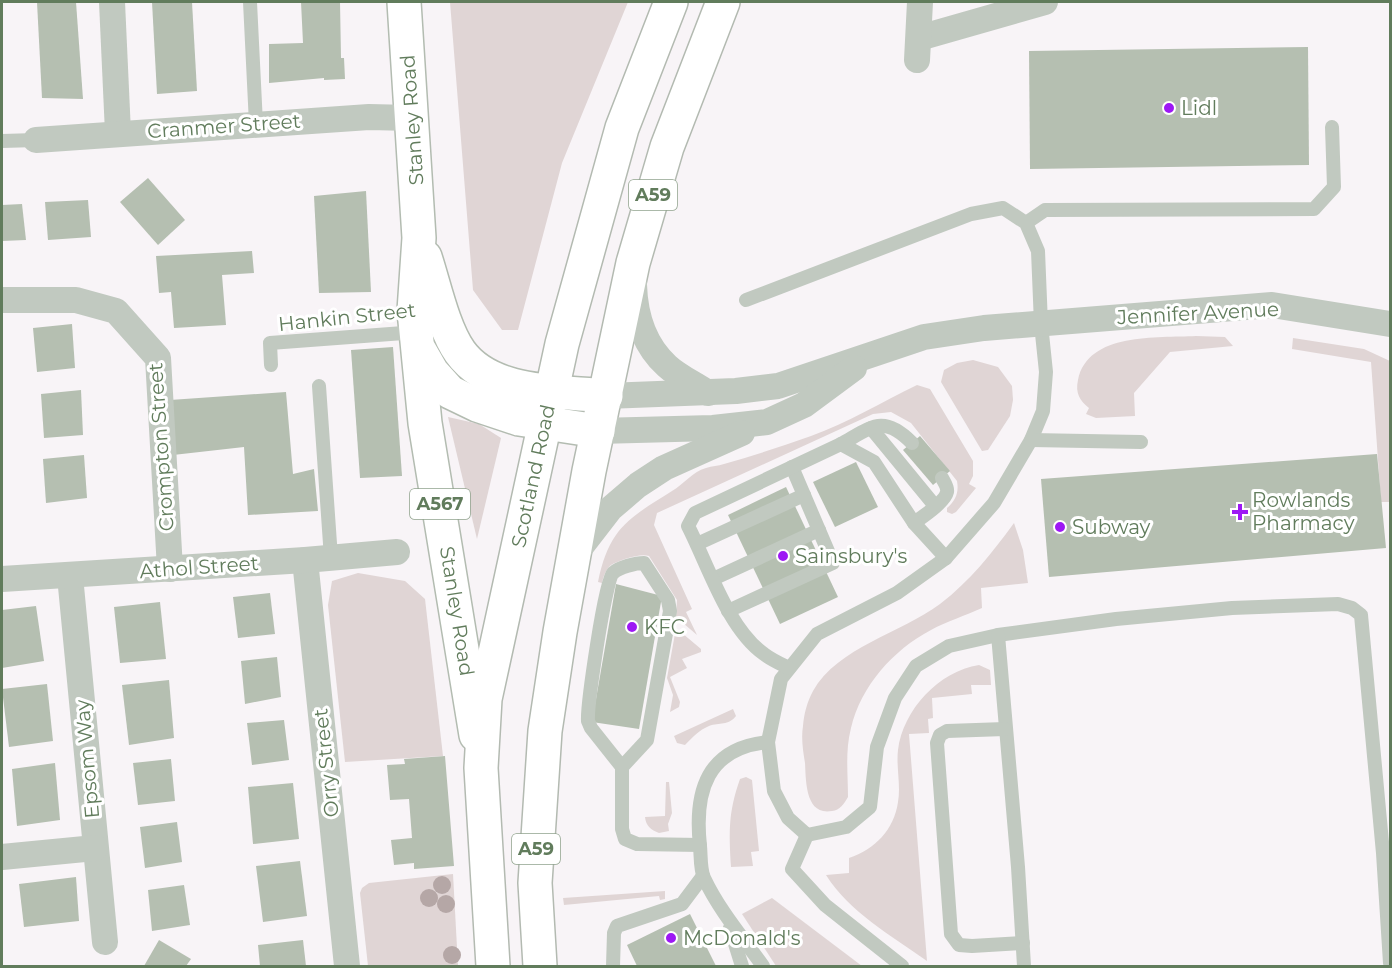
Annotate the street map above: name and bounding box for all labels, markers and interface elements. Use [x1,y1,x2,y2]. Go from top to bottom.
street label: Stanley Road [395,54,429,186]
place label: Lidl [1181,96,1217,120]
marker: Lidl [1162,101,1176,115]
street label: Cranmer Street [146,109,302,143]
road number: A59 [629,180,677,210]
street label: Jennifer Avenue [1116,297,1279,329]
street label: Hankin Street [277,298,417,336]
street label: Crompton Street [143,362,179,532]
street label: Scotland Road [506,402,560,550]
place label: Rowlands Pharmacy [1252,488,1355,535]
road number: A567 [410,489,470,519]
marker: Rowlands Pharmacy [1233,505,1247,519]
place label: Subway [1072,515,1151,539]
marker: Subway [1053,520,1067,534]
street label: Stanley Road [435,544,479,678]
place label: Sainsbury's [795,544,908,568]
marker: Sainsbury's [776,549,790,563]
street label: Athol Street [139,551,259,583]
place label: KFC [644,615,685,639]
marker: KFC [625,620,639,634]
street label: Epsom Way [70,698,104,819]
street label: Orry Street [308,707,344,819]
road number: A59 [512,834,560,864]
place label: McDonald's [683,926,801,950]
marker: McDonald's [664,931,678,945]

